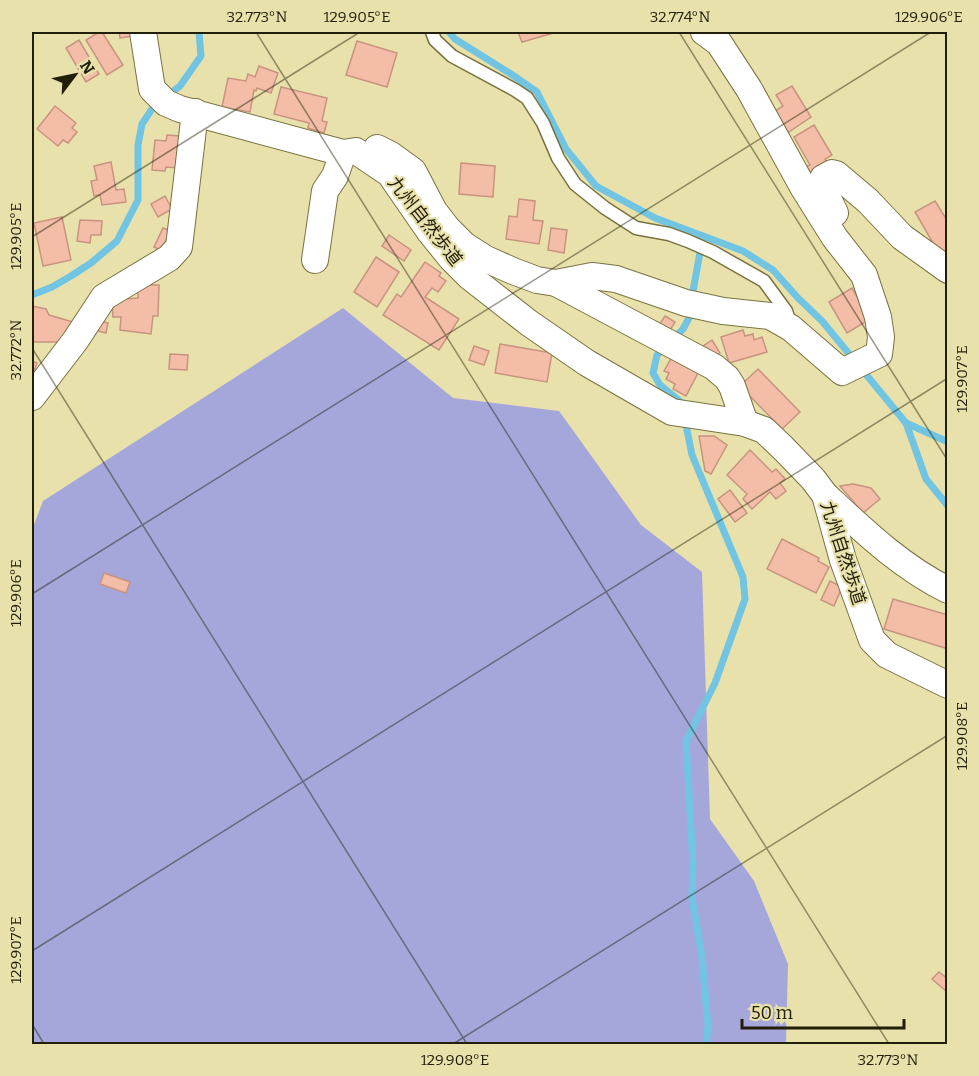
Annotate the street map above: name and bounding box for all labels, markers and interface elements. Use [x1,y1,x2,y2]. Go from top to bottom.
text: 32.773°N [227,8,288,26]
text: 129.905°E [323,8,391,26]
text: 32.774°N [650,8,710,26]
text: 129.906°E [895,8,963,26]
north arrow [45,45,105,105]
text: N [76,57,99,78]
street label: 九州自然歩道 [383,172,467,270]
text: 129.905°E [7,202,25,270]
text: 32.772°N [7,319,25,380]
text: 129.907°E [953,345,971,413]
street label: 九州自然歩道 [816,498,870,608]
text: 129.906°E [7,559,25,627]
text: 129.908°E [953,702,971,770]
text: 129.907°E [7,916,25,984]
scale bar [742,992,904,1030]
text: 50 m [751,1002,793,1024]
text: 129.908°E [421,1051,489,1069]
text: 32.773°N [858,1051,919,1069]

